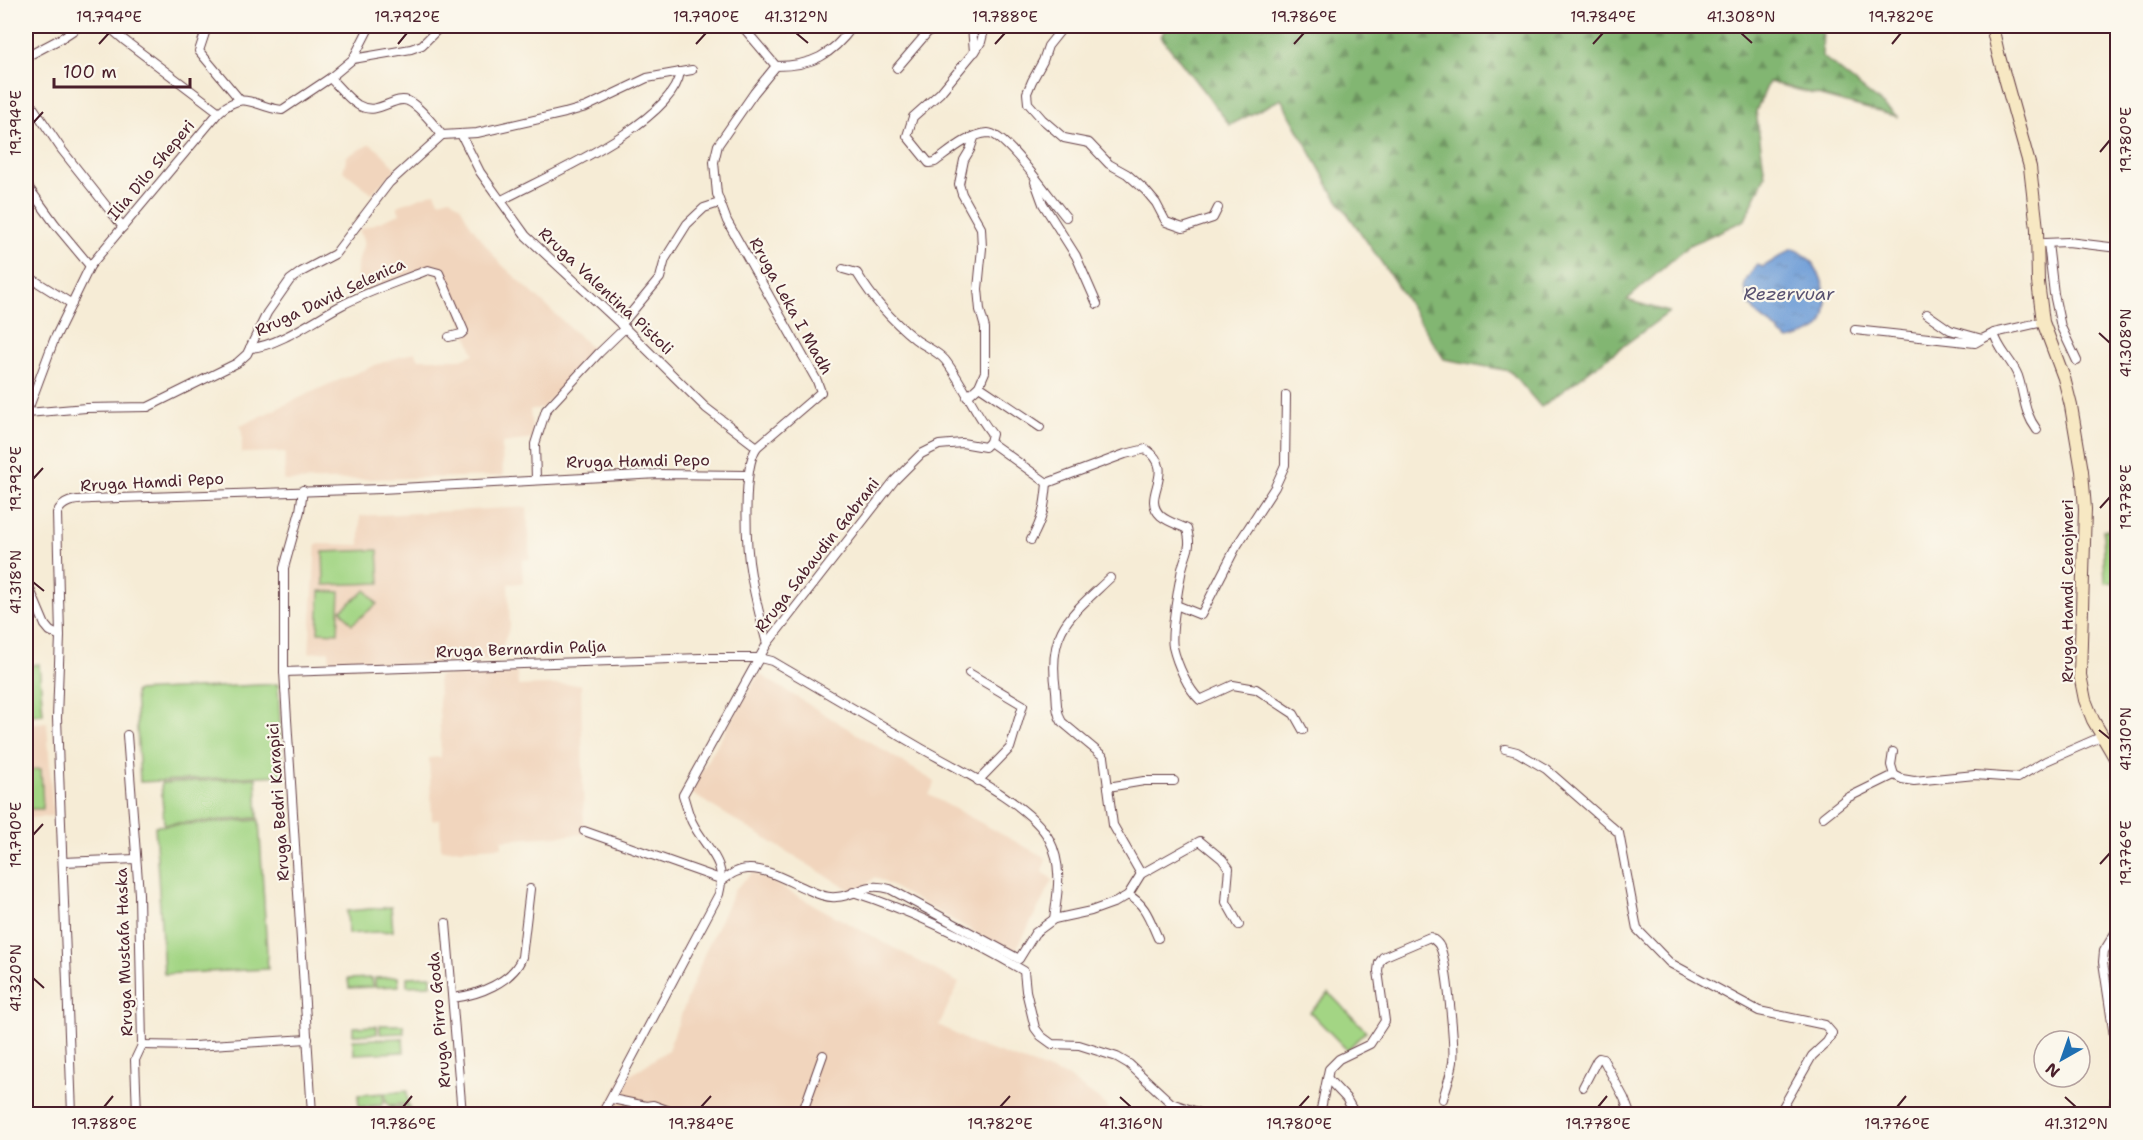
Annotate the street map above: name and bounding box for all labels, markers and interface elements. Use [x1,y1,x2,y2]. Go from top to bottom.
text: 19.794°E [76,7,142,27]
text: 19.792°E [374,7,440,27]
text: 19.790°E [673,7,739,27]
text: 41.312°N [764,7,828,27]
text: 19.788°E [972,7,1038,27]
text: 19.786°E [1271,7,1337,27]
text: 19.784°E [1570,7,1636,27]
text: 41.308°N [1706,7,1776,27]
text: 19.782°E [1868,7,1934,27]
scale bar [54,51,190,89]
text: 100 m [63,60,117,84]
text: 19.794°E [6,90,26,156]
text: 19.780°E [2116,107,2136,173]
street label: Ilia Dilo Sheperi [103,115,199,225]
street label: Rruga Valentina Pistoli [534,223,678,359]
street label: Rruga Leka I Madh [745,234,837,378]
street label: Rruga David Selenica [252,253,408,341]
water label: Rezervuar [1744,282,1835,306]
text: 41.308°N [2116,308,2136,378]
text: 19.792°E [6,446,26,512]
street label: Rruga Hamdi Pepo [566,449,710,473]
text: 19.778°E [2116,464,2136,530]
street label: Rruga Hamdi Pepo [80,468,224,496]
street label: Rruga Sabaudin Gabrani [750,473,884,637]
street label: Rruga Hamdi Cenojmeri [2057,499,2078,683]
text: 41.318°N [6,550,26,614]
street label: Rruga Bernardin Palja [435,636,607,662]
text: 41.310°N [2116,707,2136,771]
street label: Rruga Bedri Karapici [262,722,294,882]
text: 19.790°E [6,802,26,868]
text: 19.776°E [2116,820,2136,886]
street label: Rruga Mustafa Haska [111,867,137,1037]
text: 41.320°N [6,944,26,1012]
street label: Rruga Pirro Goda [423,951,455,1089]
north arrow [2032,1029,2092,1089]
text: N [2041,1058,2064,1082]
text: 19.788°E [71,1114,137,1134]
text: 19.786°E [370,1114,436,1134]
text: 19.784°E [668,1114,734,1134]
text: 19.782°E [967,1114,1033,1134]
text: 41.316°N [1099,1114,1163,1134]
text: 19.780°E [1266,1114,1332,1134]
text: 19.778°E [1565,1114,1631,1134]
text: 19.776°E [1864,1114,1930,1134]
text: 41.312°N [2044,1114,2108,1134]

